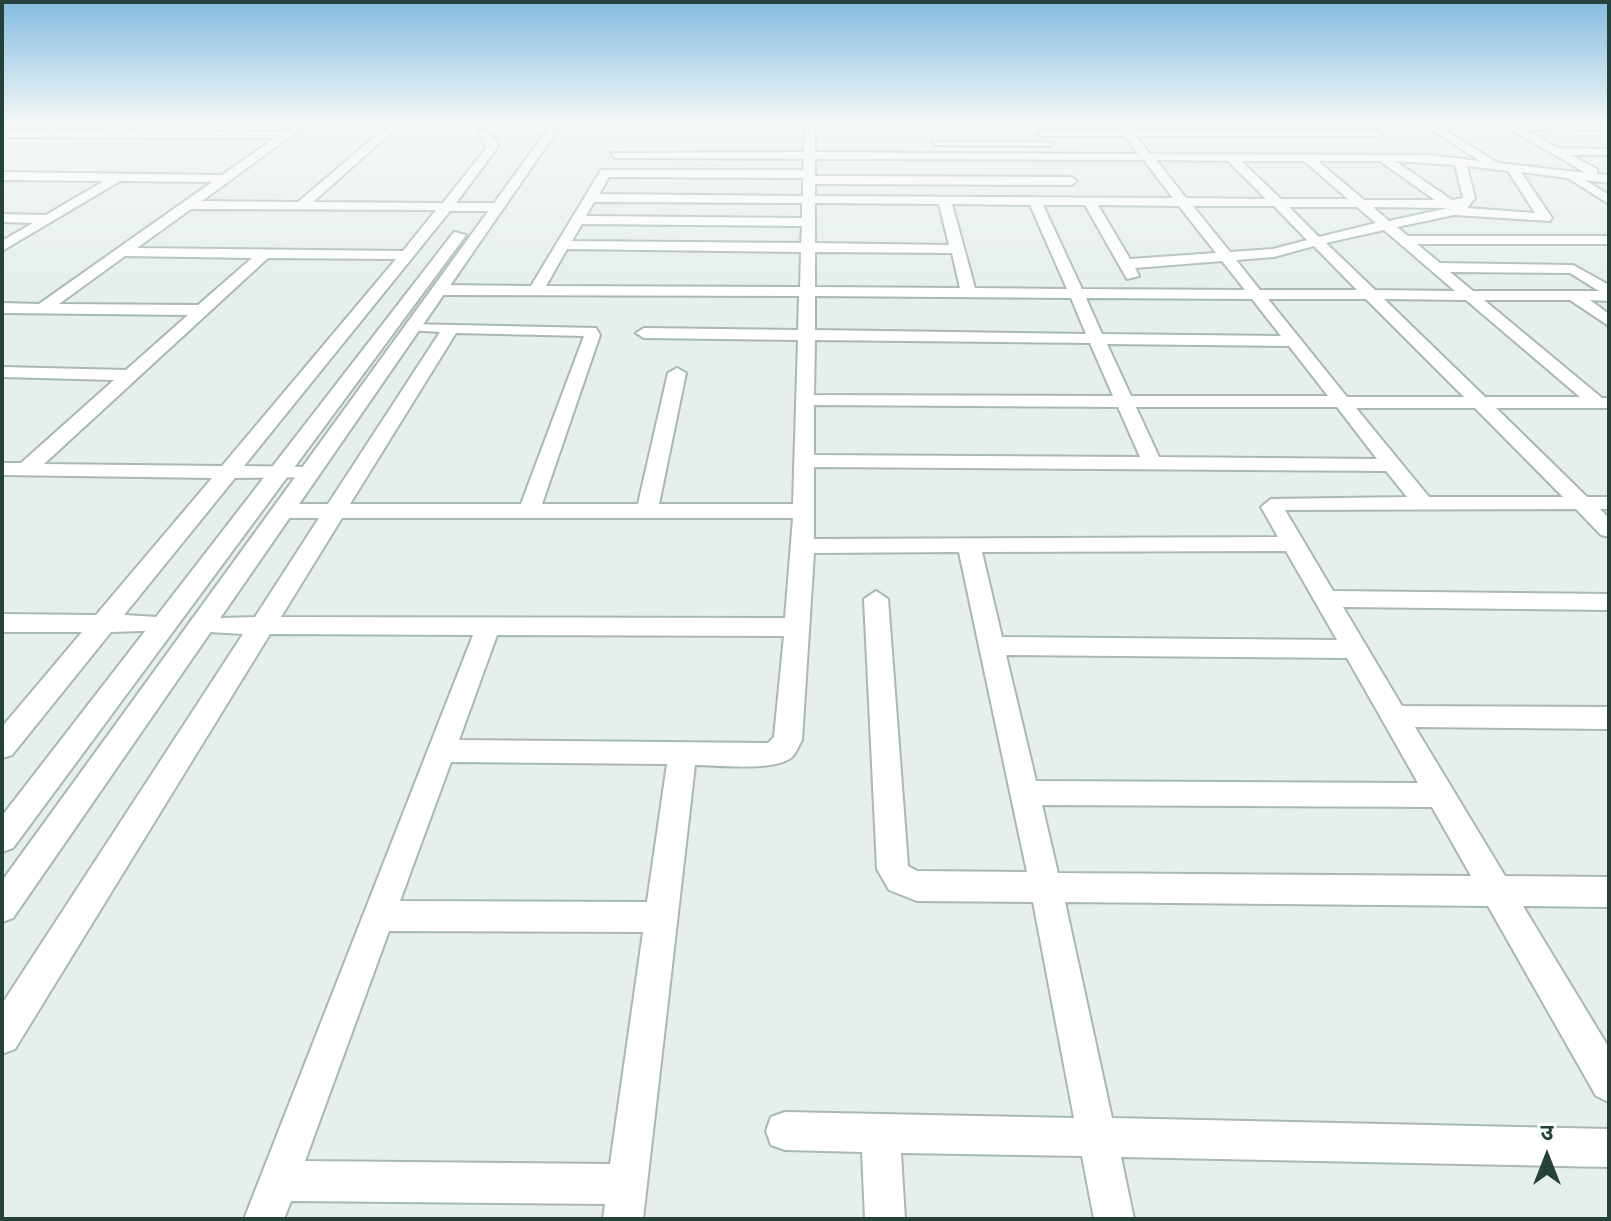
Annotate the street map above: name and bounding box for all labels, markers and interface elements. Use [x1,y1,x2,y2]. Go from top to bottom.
north arrow [1507,1117,1587,1197]
text: उ [1541,1119,1553,1146]

